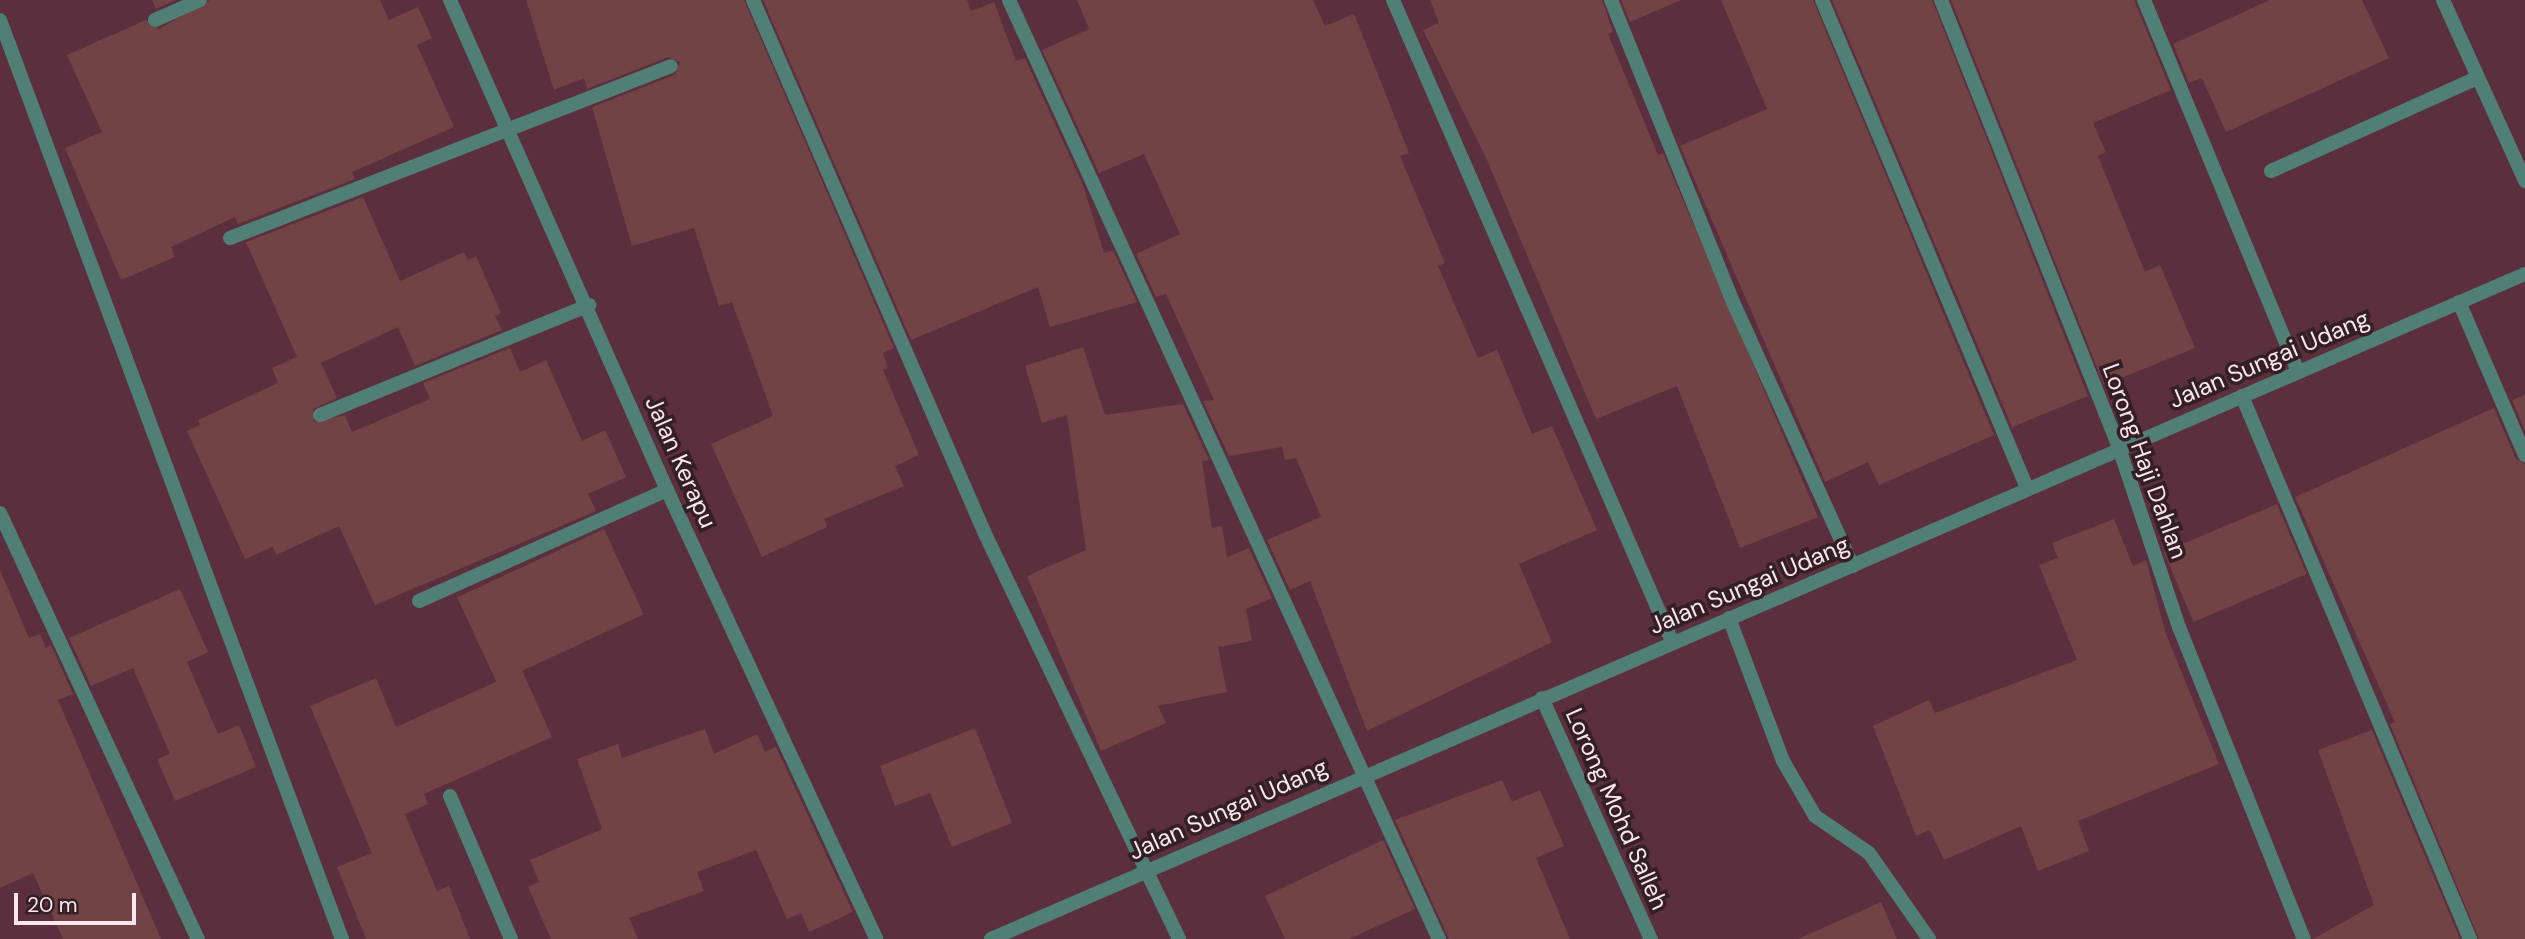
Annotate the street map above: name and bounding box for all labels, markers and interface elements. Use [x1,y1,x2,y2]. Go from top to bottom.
street label: Jalan Sungai Udang [2165,304,2373,414]
street label: Lorong Haji Dahlan [2096,360,2194,562]
street label: Jalan Kerapu [639,392,723,532]
street label: Jalan Sungai Udang [1645,530,1853,640]
street label: Lorong Mohd Salleh [1560,704,1674,914]
street label: Jalan Sungai Udang [1124,752,1332,866]
scale bar [18,880,140,924]
text: 20 m [27,891,78,919]

